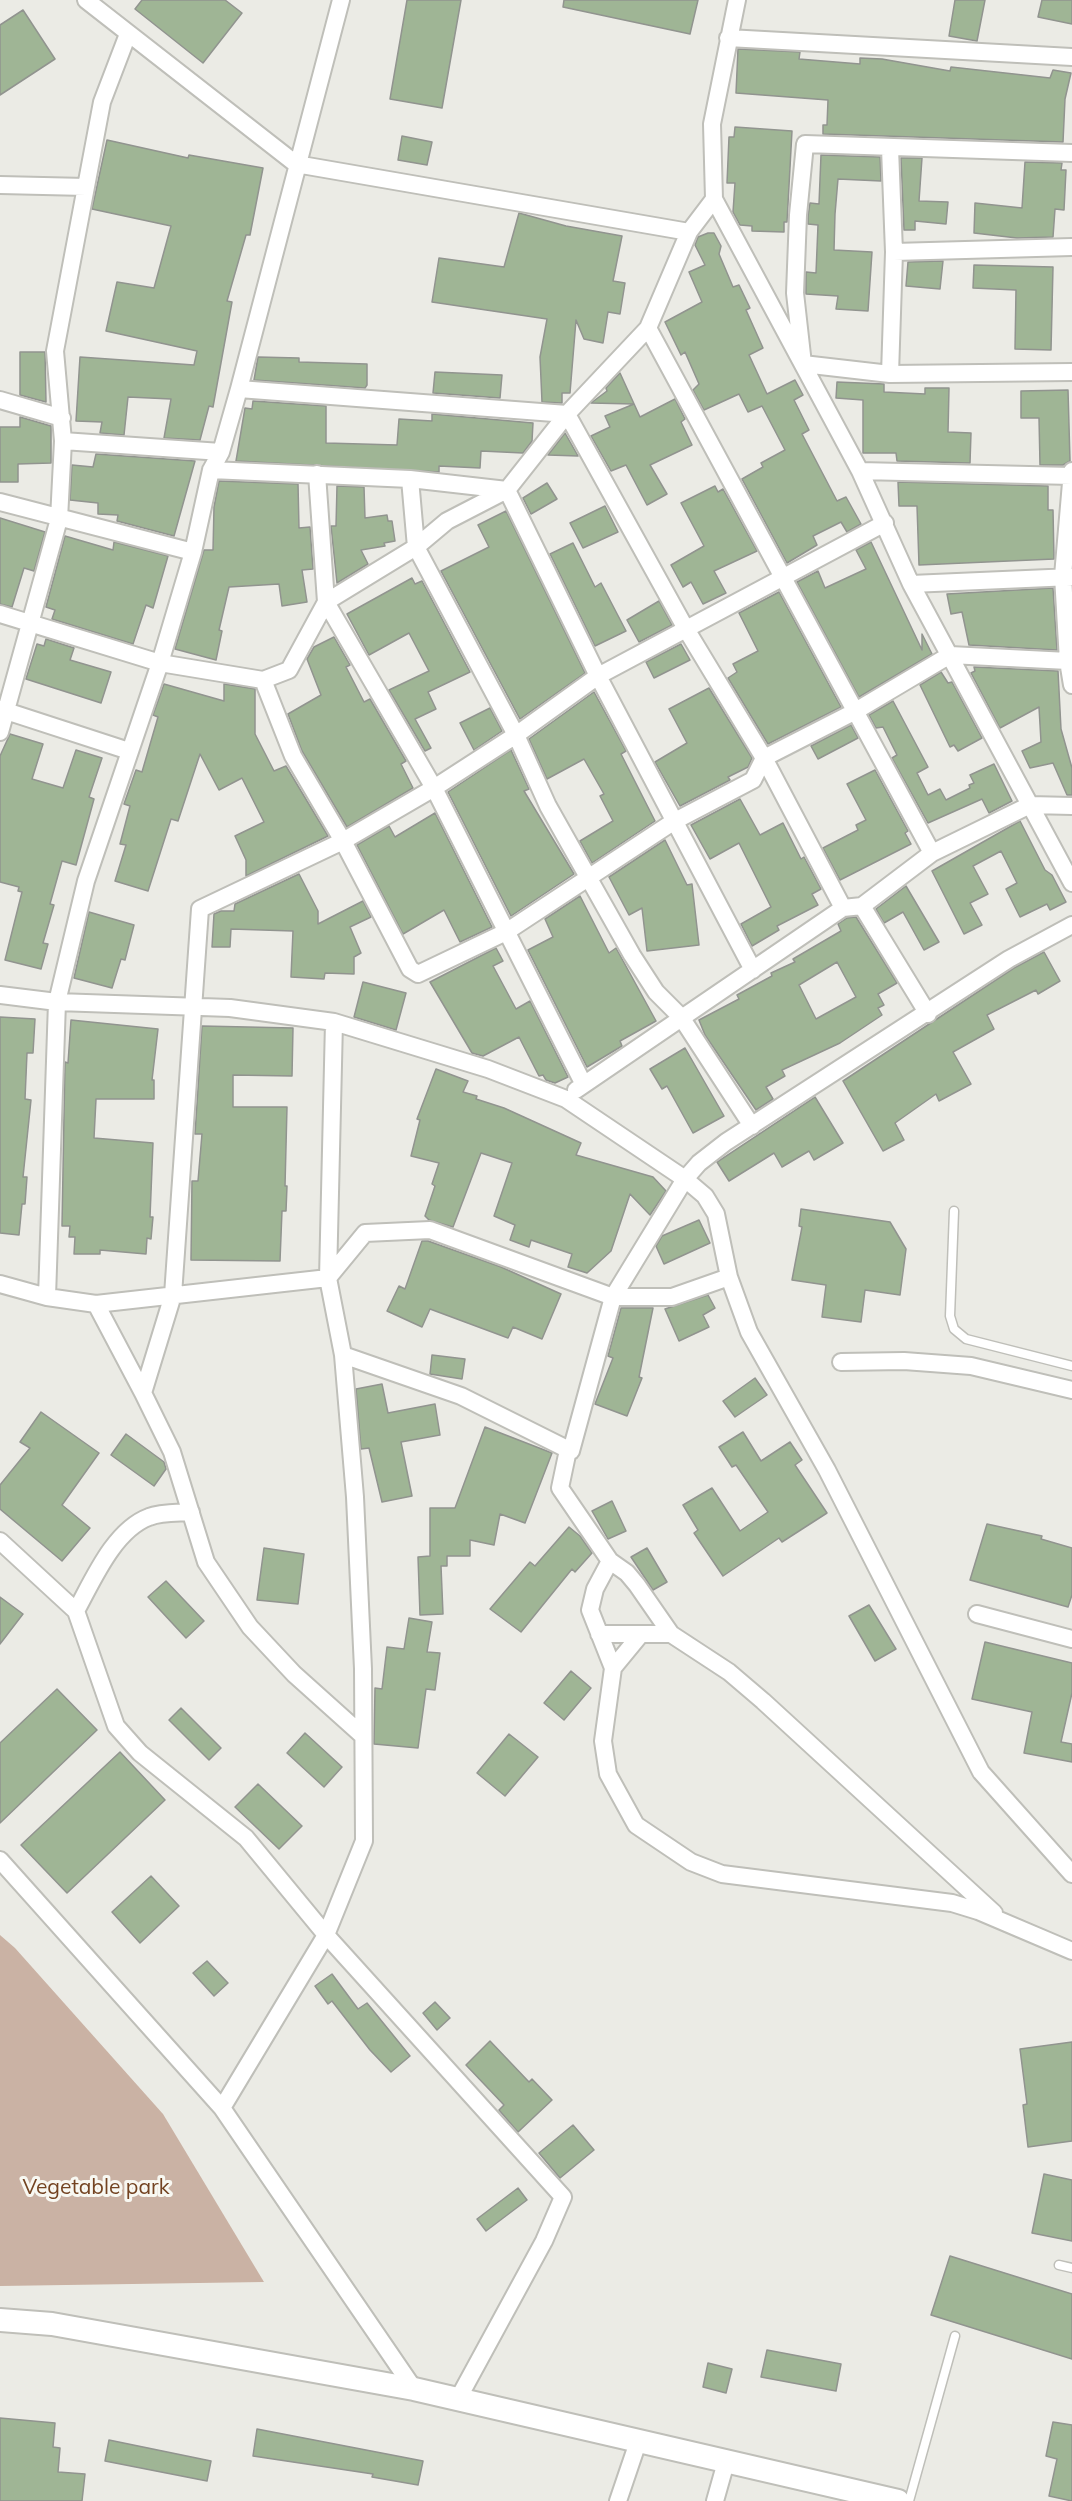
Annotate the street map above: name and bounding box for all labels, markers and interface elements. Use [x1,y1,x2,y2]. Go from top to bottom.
park label: Vegetable park [22,2175,170,2201]

